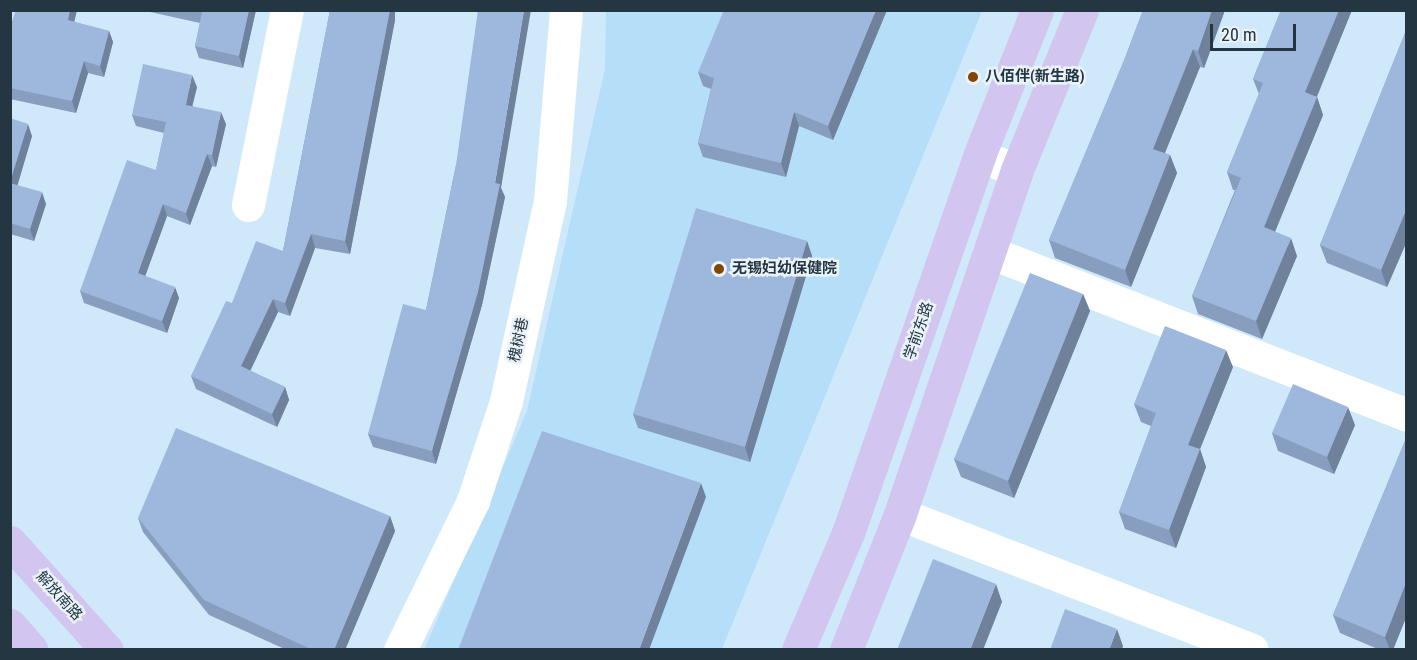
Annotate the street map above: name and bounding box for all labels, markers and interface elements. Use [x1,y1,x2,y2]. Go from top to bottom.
scale bar [1213,12,1298,50]
text: 20 m [1221,24,1256,45]
place label: 八佰伴(新生路) [985,68,1085,86]
marker: 八佰伴(新生路) [966,70,980,84]
marker: 无锡妇幼保健院 [710,260,728,278]
place label: 无锡妇幼保健院 [732,260,837,278]
street label: 学前东路 [901,300,937,362]
street label: 槐树巷 [506,316,532,364]
street label: 解放南路 [32,568,86,624]

